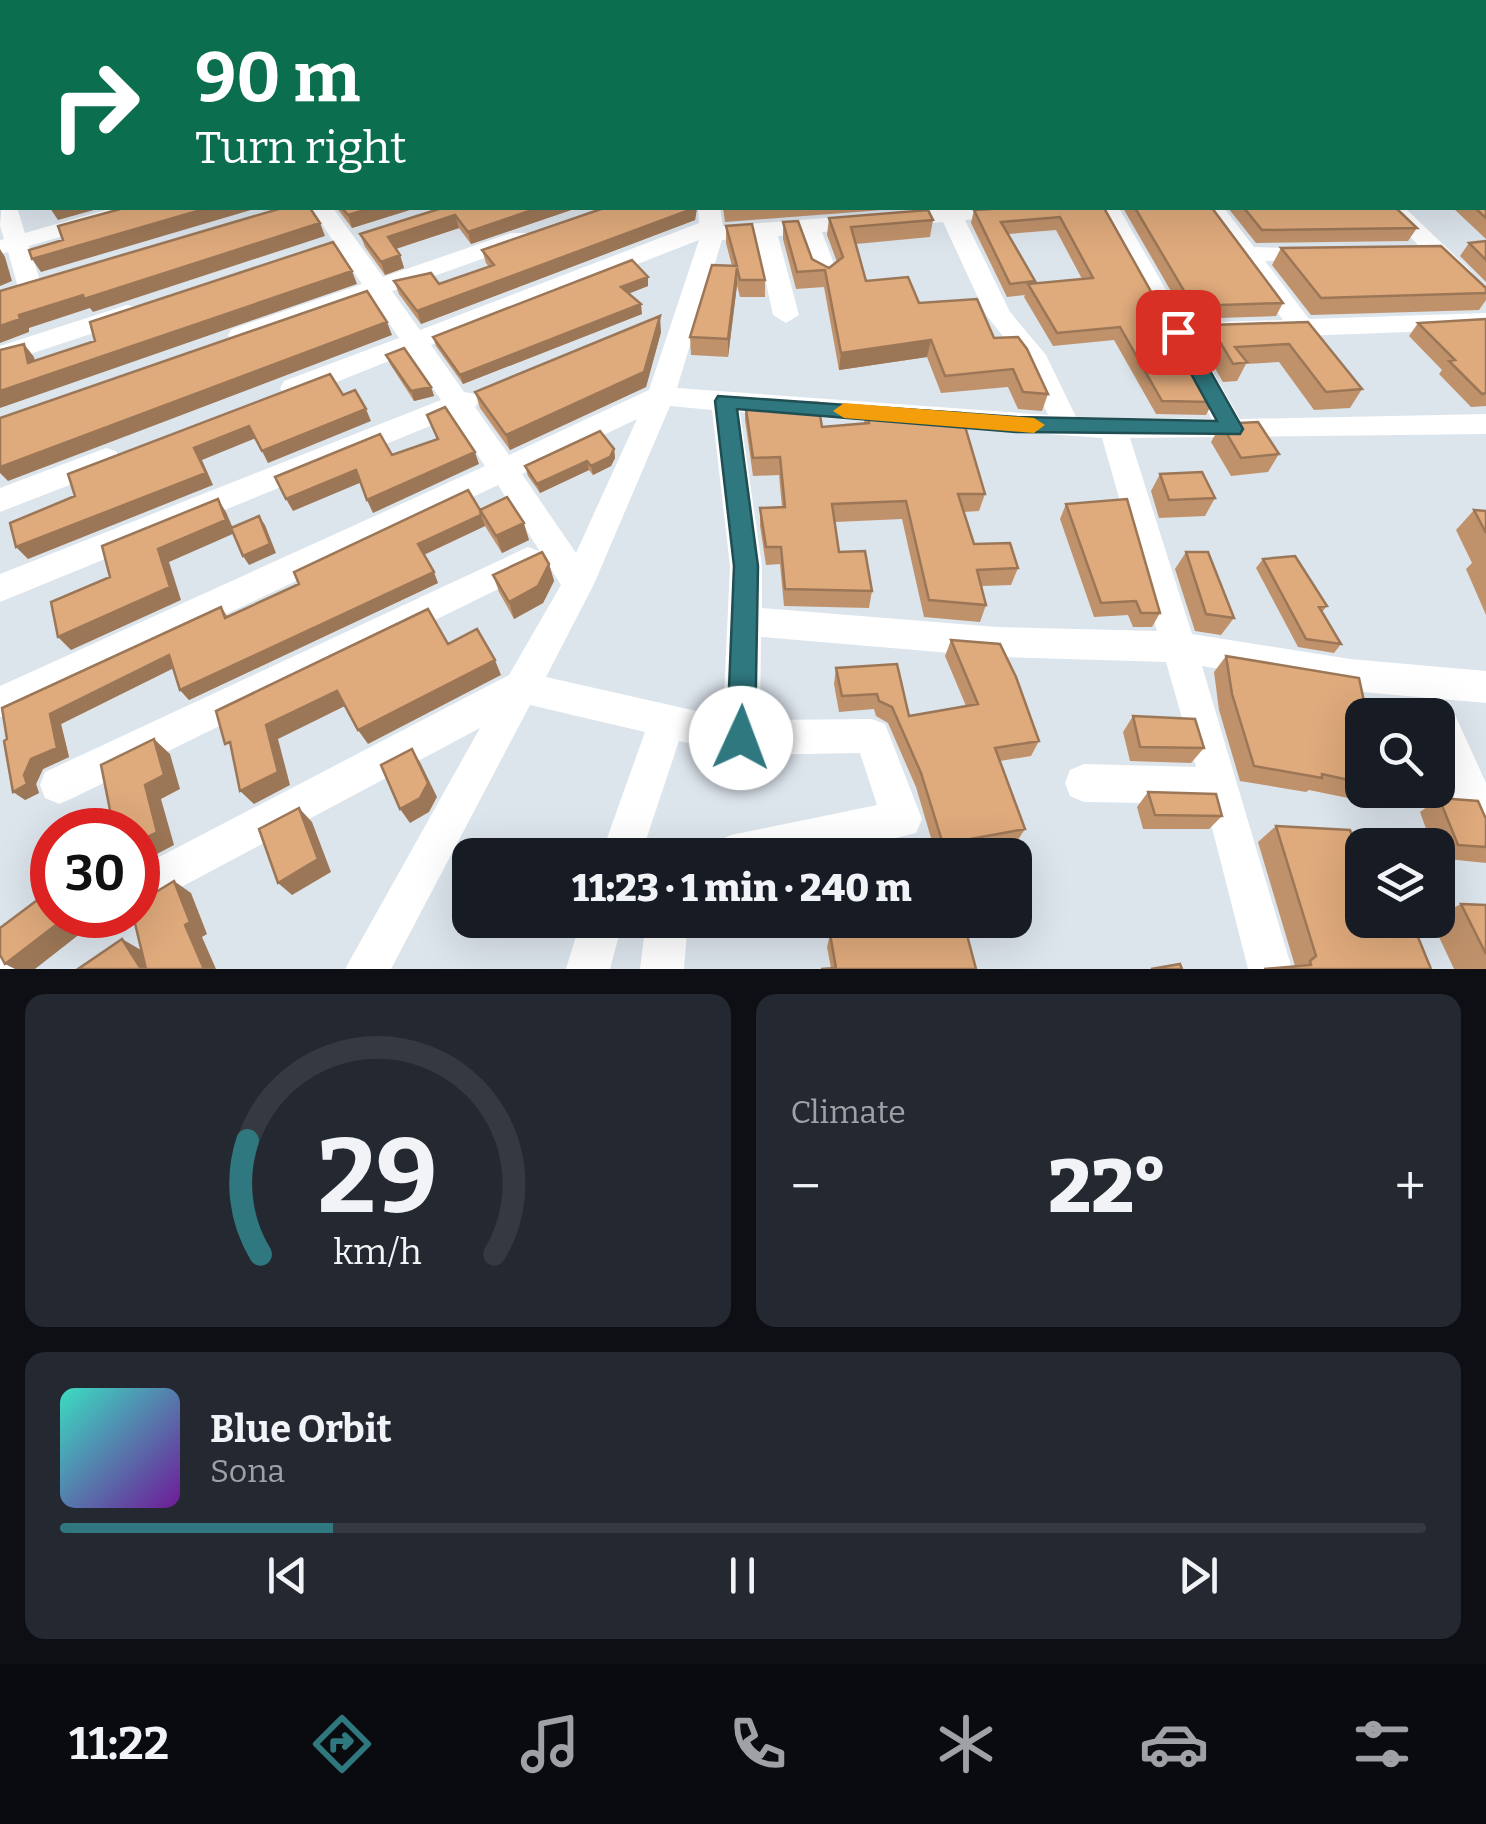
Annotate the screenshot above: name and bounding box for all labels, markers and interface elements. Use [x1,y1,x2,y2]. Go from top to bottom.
text: 90 m [195,36,360,120]
icon: right [30,40,160,170]
text: Turn right [195,121,407,175]
pin [1136,290,1221,375]
icon: arrive [1151,305,1206,360]
position arrow [689,686,793,790]
map controls [1345,698,1455,938]
button: search [1345,698,1455,808]
speed limit sign: 30 [30,808,160,938]
button: layers [1345,828,1455,938]
text: 11:23 · 1 min · 240 m [572,865,912,911]
text: Climate [791,1093,906,1131]
text: 29 [318,1115,438,1240]
text: 22° [1048,1142,1167,1232]
text: − [791,1154,821,1220]
text: + [1395,1154,1426,1220]
text: km/h [334,1231,422,1273]
text: Blue Orbit [210,1406,392,1452]
text: Sona [210,1452,285,1490]
icon: previous [260,1548,315,1603]
icon: pause [715,1548,770,1603]
icon: next [1171,1548,1226,1603]
icon: directions [307,1709,377,1779]
icon: music [515,1709,585,1779]
icon: phone [723,1709,793,1779]
icon: climate [931,1709,1001,1779]
icon: car [1139,1709,1209,1779]
icon: filters [1347,1709,1417,1779]
text: 11:22 [69,1717,169,1771]

